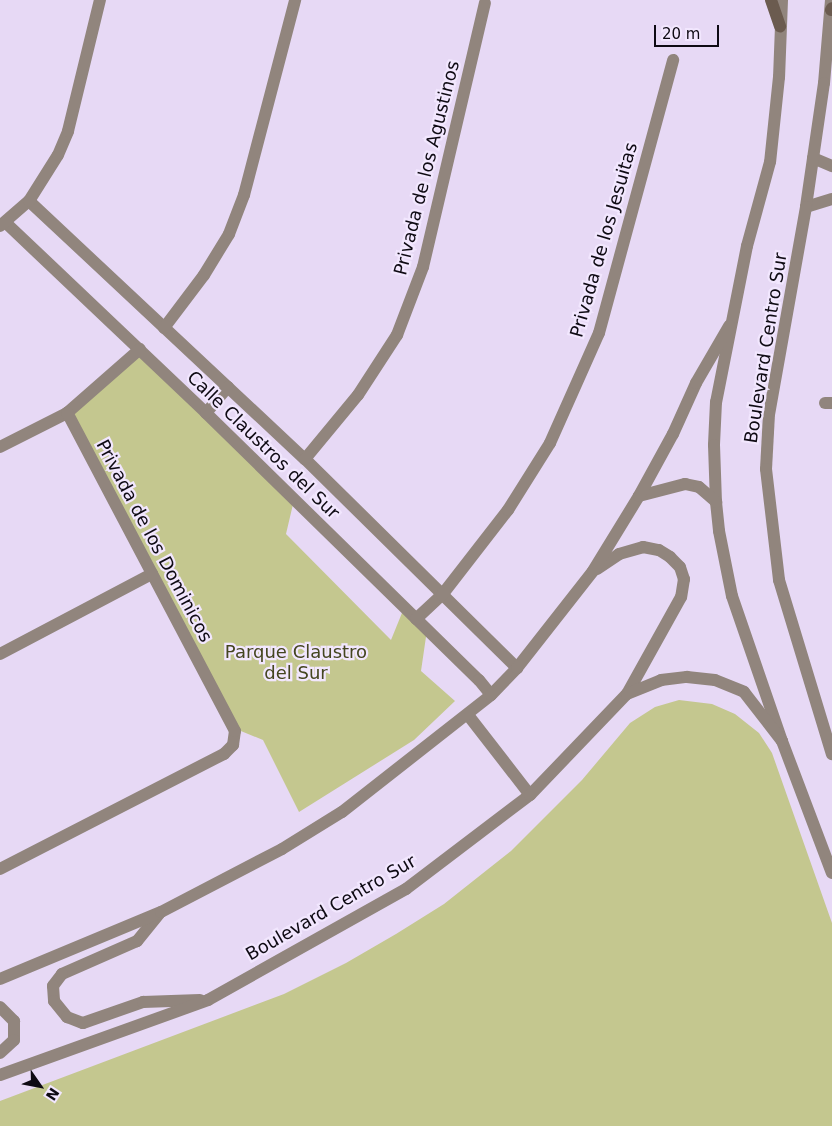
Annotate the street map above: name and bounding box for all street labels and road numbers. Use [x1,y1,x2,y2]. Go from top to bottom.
street label: Privada de los Agustinos [390,58,464,278]
street label: Privada de los Jesuitas [566,140,642,340]
street label: Boulevard Centro Sur [740,251,792,445]
street label: Calle Claustros del Sur [182,367,344,523]
street label: Privada de los Dominicos [91,436,217,646]
street label: Boulevard Centro Sur [242,850,420,966]

